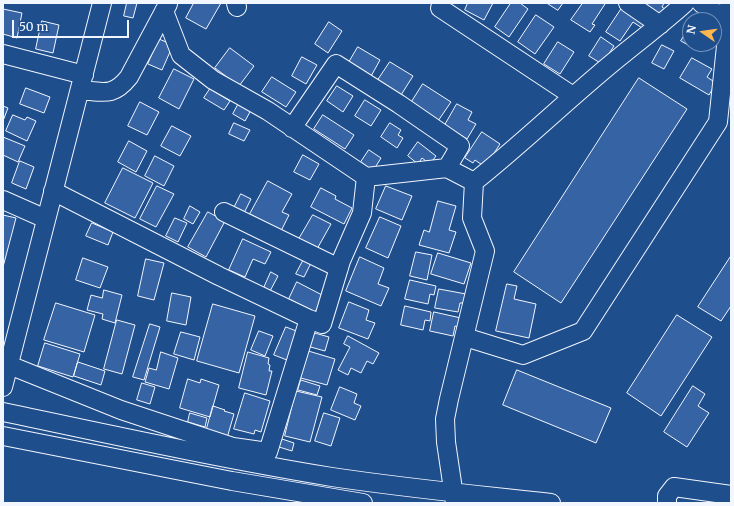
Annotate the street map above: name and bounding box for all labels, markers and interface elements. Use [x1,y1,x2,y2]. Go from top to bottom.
scale bar [14,12,131,38]
north arrow [682,12,722,52]
text: 50 m [19,19,48,34]
text: N [683,24,699,35]

